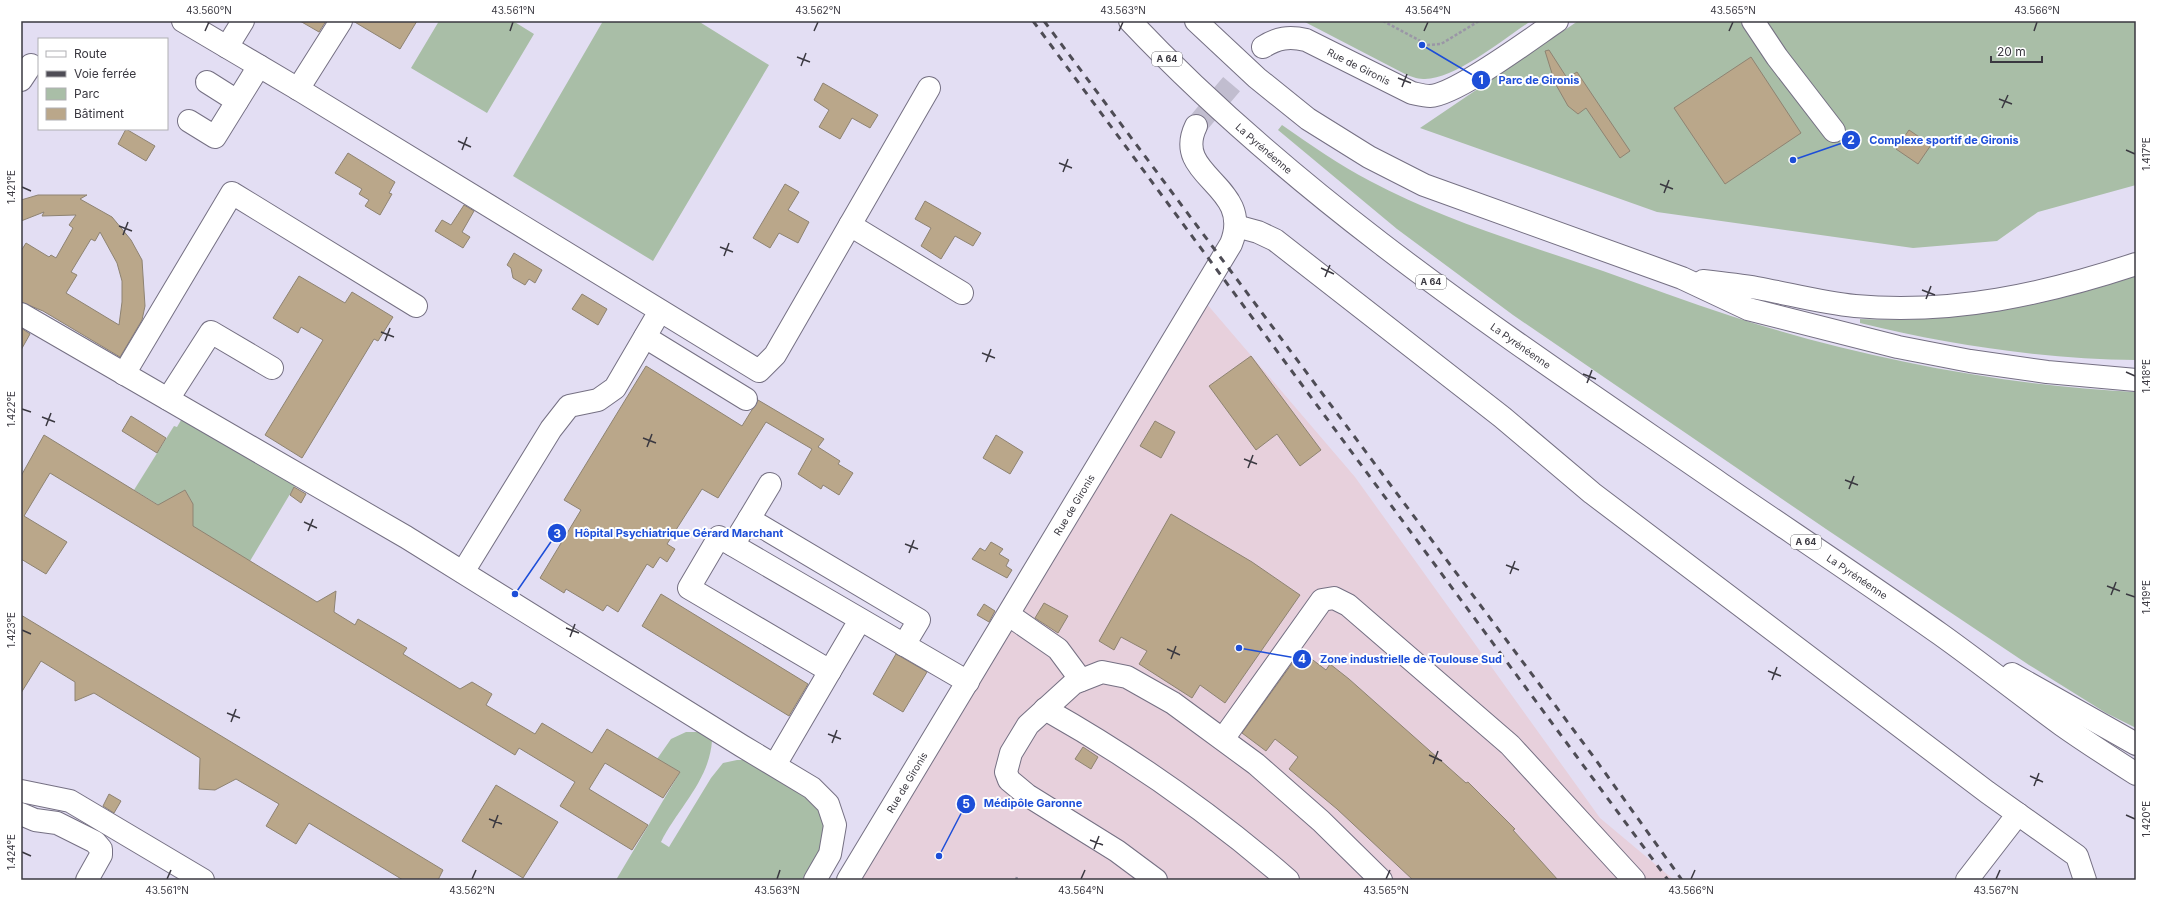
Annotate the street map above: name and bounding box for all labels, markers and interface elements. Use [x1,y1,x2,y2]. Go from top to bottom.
text: 43.560°N [186,4,232,16]
text: 43.561°N [491,4,535,16]
text: 43.562°N [795,4,841,16]
text: 43.563°N [1100,4,1146,16]
text: 43.564°N [1405,4,1451,16]
text: 43.565°N [1710,4,1756,16]
text: 43.566°N [2014,4,2060,16]
legend [38,38,168,130]
scale bar [1991,38,2042,64]
text: 20 m [1997,44,2026,59]
text: Route [74,46,107,61]
street label: Rue de Gironis [1325,46,1392,87]
road number: A 64 [1152,52,1182,66]
text: Voie ferrée [74,66,136,81]
callout: Parc de Gironis [1471,68,1588,91]
text: 1 [1478,72,1484,87]
text: Parc de Gironis [1499,73,1579,87]
text: Parc [74,86,100,101]
text: Bâtiment [74,106,124,121]
street label: La Pyrénéenne [1233,121,1295,176]
callout: Complexe sportif de Gironis [1841,129,2027,152]
text: 2 [1847,132,1855,147]
text: Complexe sportif de Gironis [1869,133,2019,147]
text: 1.417°E [2140,137,2152,171]
text: 1.421°E [5,170,17,204]
road number: A 64 [1416,275,1446,289]
street label: La Pyrénéenne [1488,320,1553,371]
text: 1.418°E [2140,359,2152,393]
text: 1.422°E [5,391,17,427]
street label: Rue de Gironis [1051,472,1097,537]
callout: Hôpital Psychiatrique Gérard Marchant [547,522,792,545]
text: 3 [553,526,561,541]
text: Hôpital Psychiatrique Gérard Marchant [575,526,783,540]
road number: A 64 [1791,535,1821,549]
street label: La Pyrénéenne [1825,552,1890,602]
text: 1.419°E [2140,580,2152,614]
text: 1.423°E [5,612,17,648]
callout: Zone industrielle de Toulouse Sud [1292,647,1510,670]
text: 4 [1298,651,1306,666]
text: Zone industrielle de Toulouse Sud [1320,652,1502,666]
street label: Rue de Gironis [884,750,930,815]
callout: Médipôle Garonne [956,792,1090,815]
text: 5 [962,796,970,811]
text: Médipôle Garonne [984,796,1083,810]
text: 1.420°E [2140,801,2152,837]
text: 1.424°E [5,834,17,870]
text: 43.561°N [145,884,189,896]
text: 43.562°N [449,884,495,896]
text: 43.563°N [754,884,800,896]
text: 43.564°N [1058,884,1104,896]
text: 43.565°N [1363,884,1409,896]
text: 43.566°N [1668,884,1714,896]
text: 43.567°N [1973,884,2019,896]

